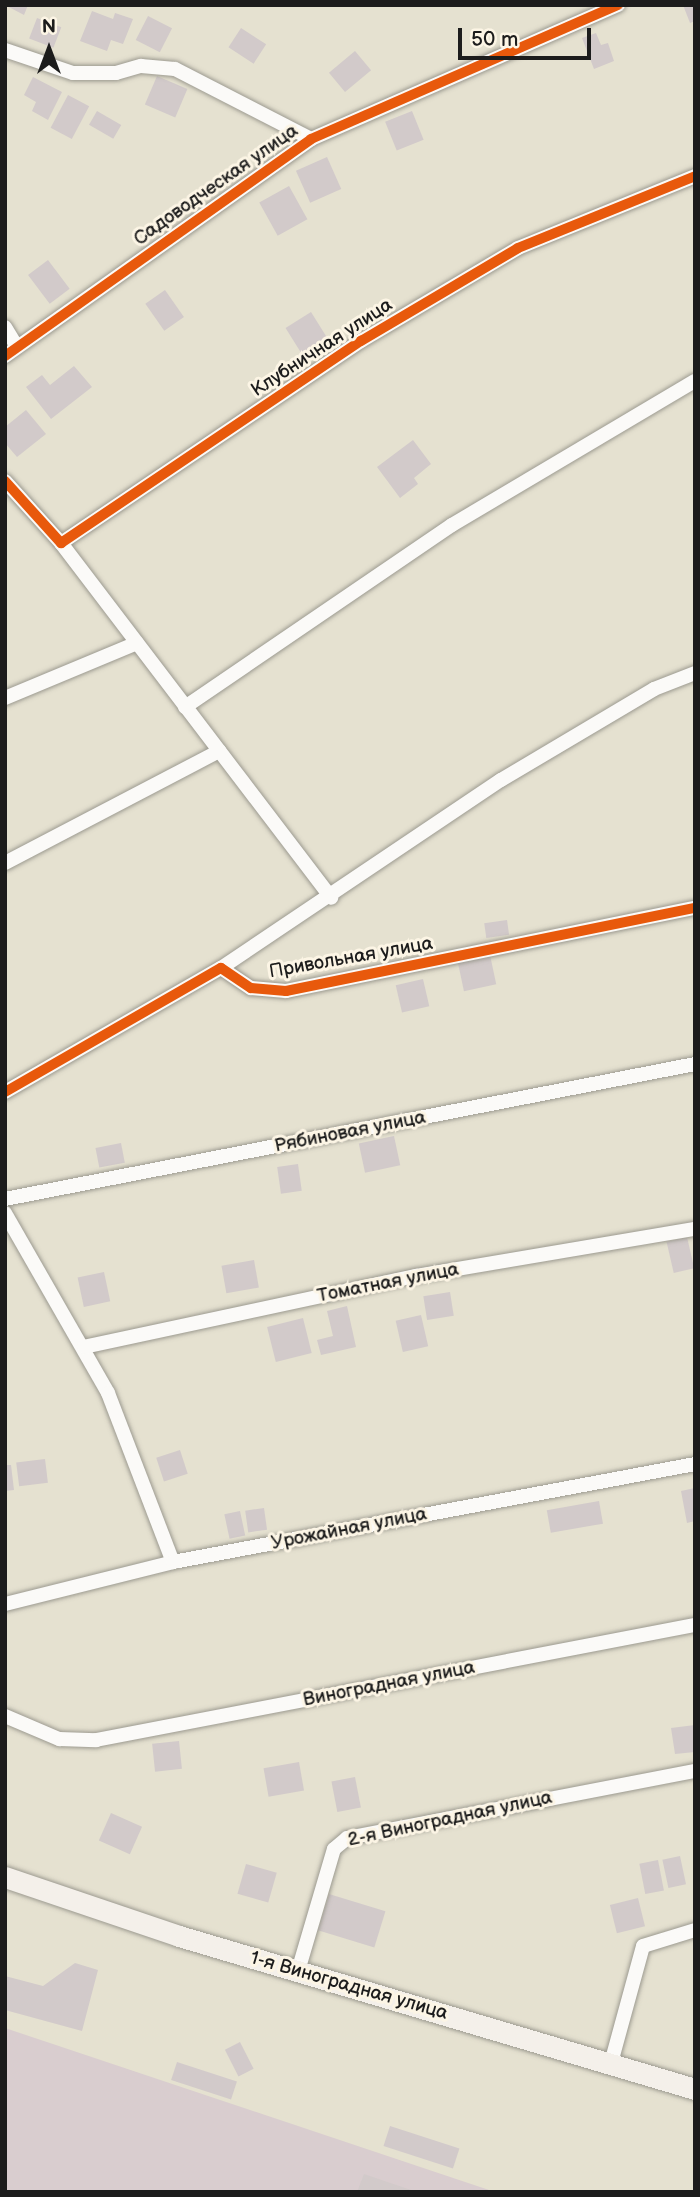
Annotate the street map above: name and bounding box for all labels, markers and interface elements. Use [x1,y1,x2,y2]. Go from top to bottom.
north arrow [14,14,84,84]
scale bar [462,14,595,58]
text: N [42,16,56,39]
text: 50 m [471,27,518,52]
street label: Садоводческая улица [129,120,303,250]
street label: Клубничная улица [247,294,397,402]
street label: Привольная улица [267,932,435,984]
street label: Рябиновая улица [272,1106,428,1158]
street label: Томатная улица [315,1258,461,1308]
street label: Урожайная улица [269,1503,429,1555]
street label: Виноградная улица [301,1656,477,1712]
street label: 2-я Виноградная улица [346,1786,554,1852]
street label: 1-я Виноградная улица [248,1947,450,2025]

